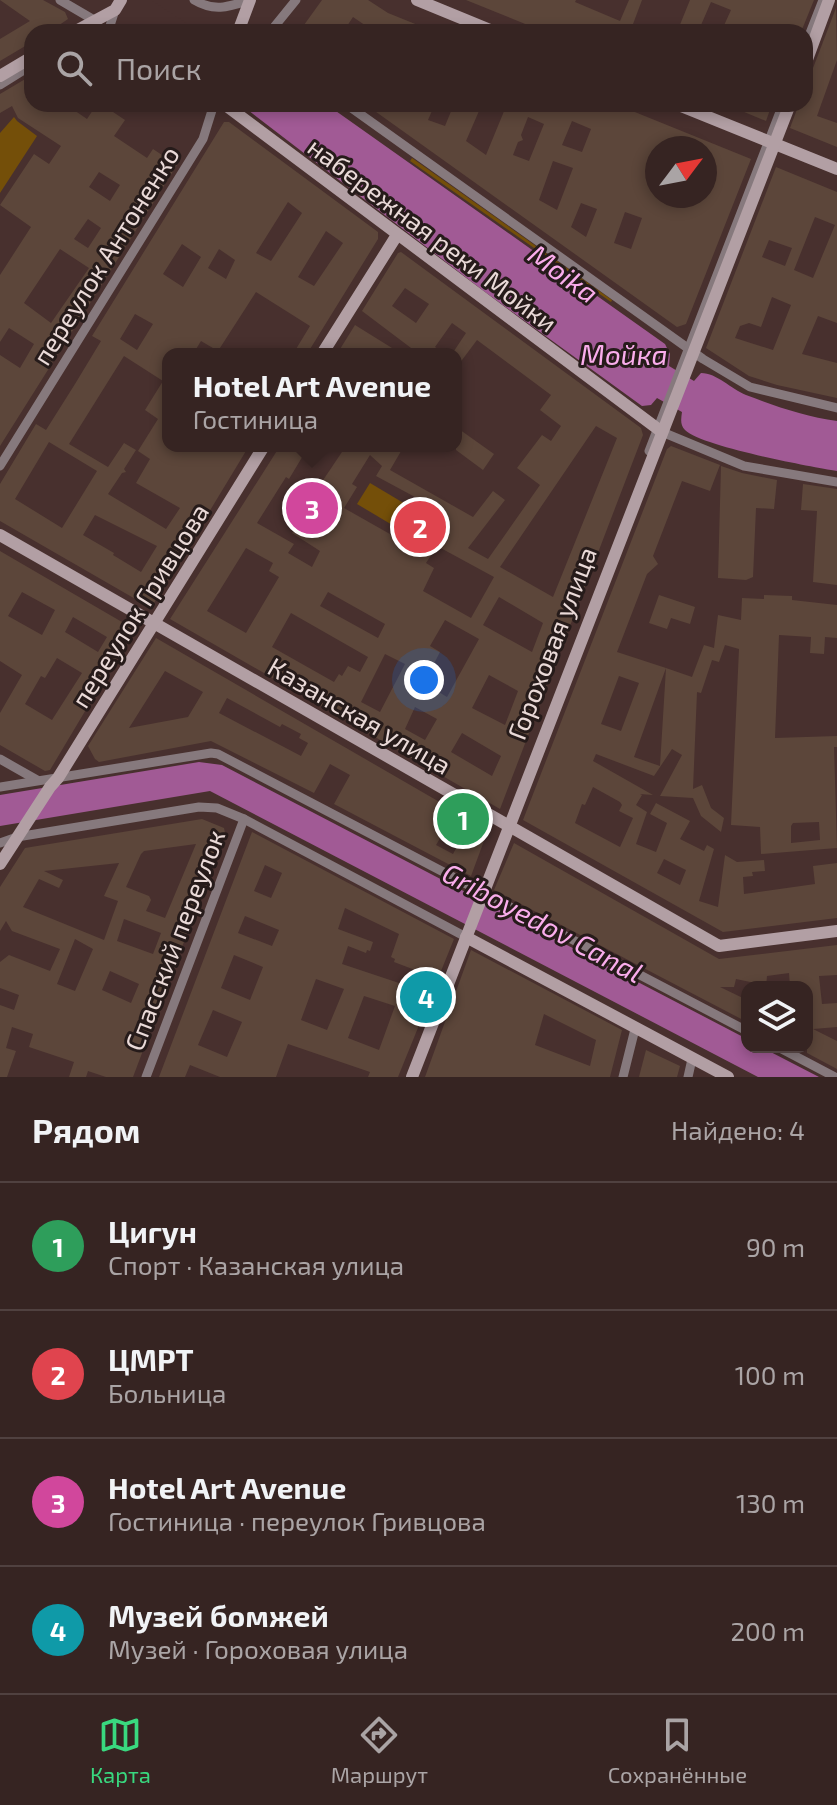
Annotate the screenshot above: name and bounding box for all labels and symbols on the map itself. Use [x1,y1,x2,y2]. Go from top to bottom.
street label: набережная реки Мойки [302,130,564,338]
north arrow [645,136,717,208]
street label: переулок Антоненко [25,140,186,371]
water label: Moika [523,236,605,310]
water label: Мойка [580,337,668,371]
pin: 3 [286,478,338,538]
street label: переулок Гривцова [64,497,215,713]
pin: 2 [394,497,446,557]
street label: Гороховая улица [500,542,603,744]
street label: Казанская улица [263,650,457,781]
your location [404,660,444,700]
pin: 1 [437,789,489,849]
street label: Спасский переулок [118,825,231,1055]
water label: Griboyedov Canal [437,855,649,989]
pin: 4 [400,967,452,1027]

